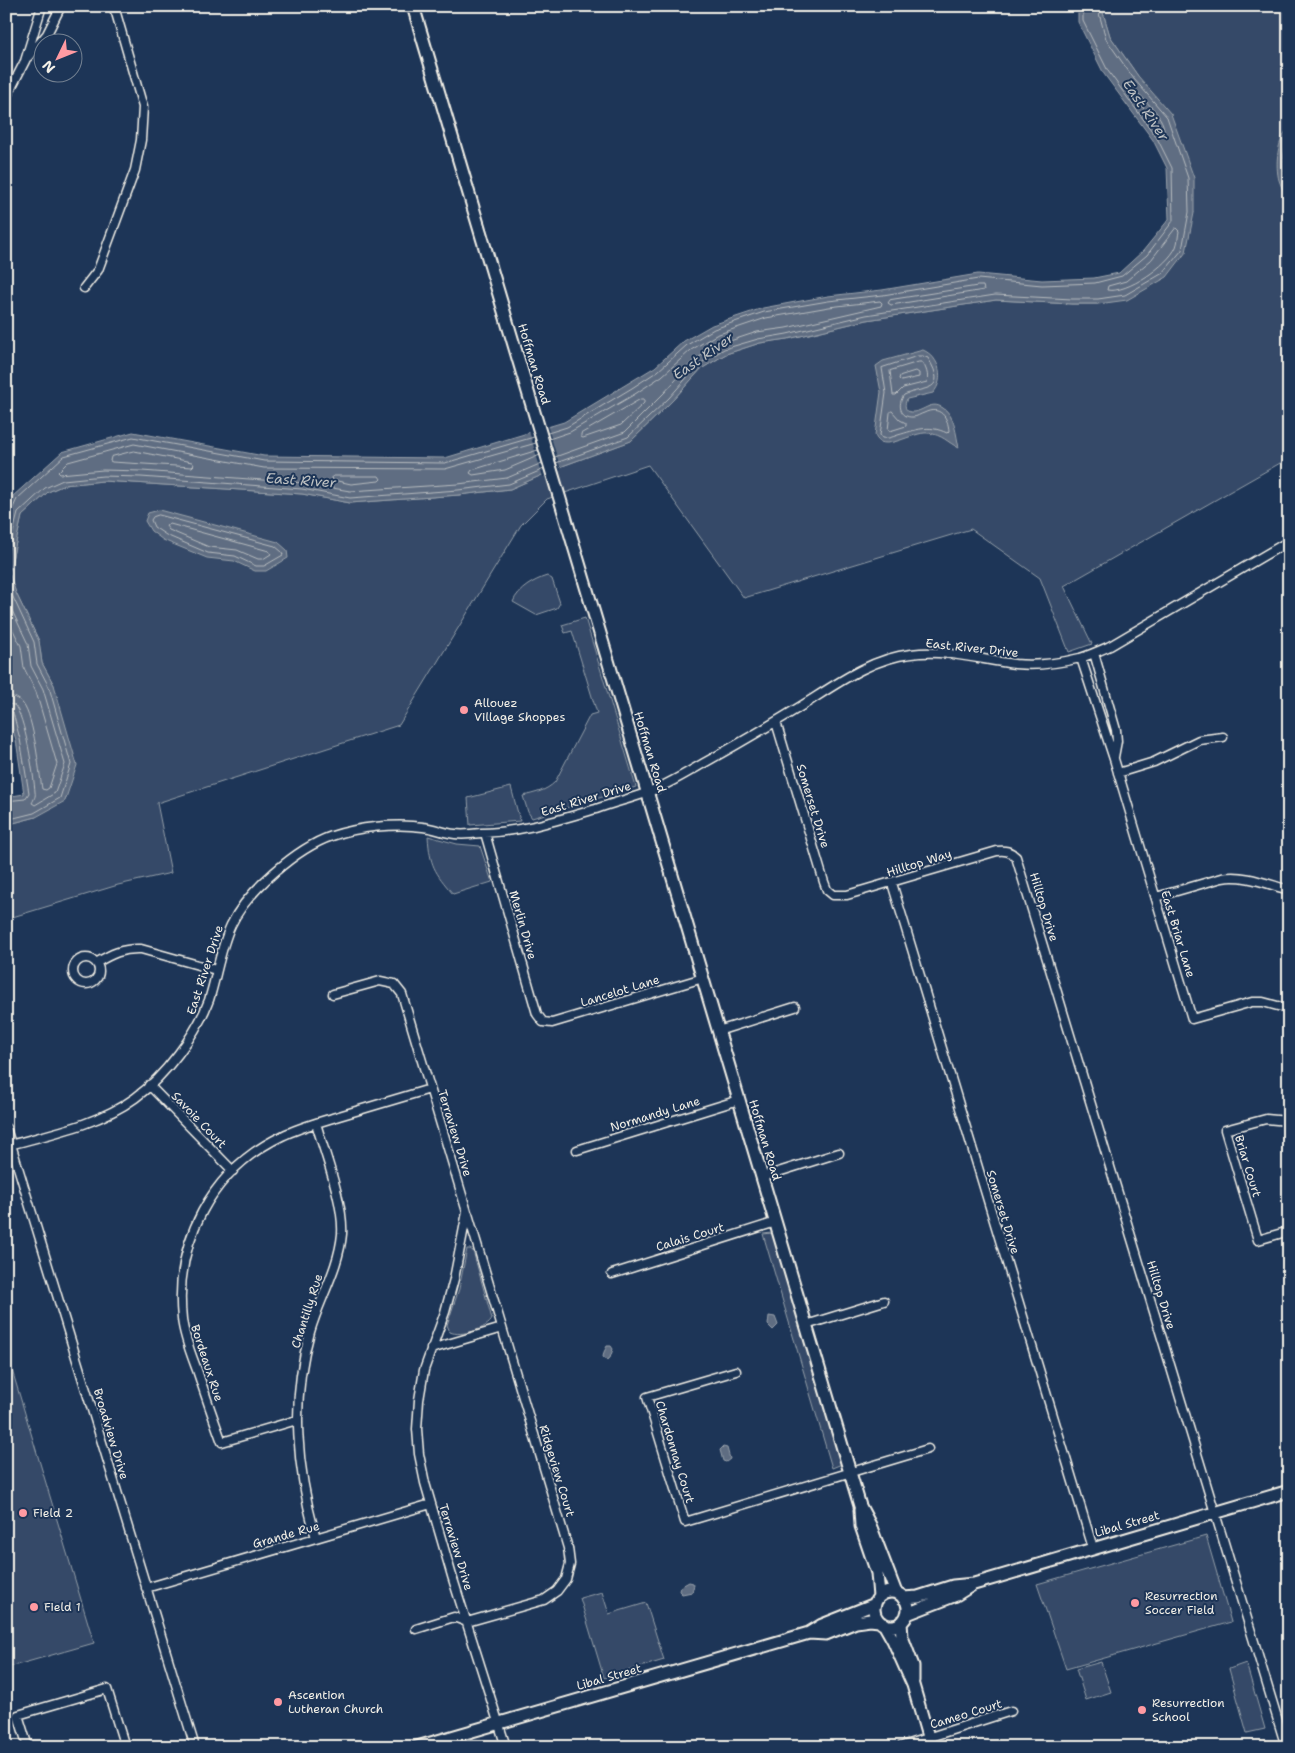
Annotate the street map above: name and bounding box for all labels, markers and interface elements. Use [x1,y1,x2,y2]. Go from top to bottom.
north arrow [32,32,82,82]
text: N [38,57,59,77]
water label: East River [1119,76,1173,145]
street label: Hoffman Road [514,322,554,407]
water label: East River [669,328,737,384]
water label: East River [265,469,337,491]
street label: East River Drive [925,635,1019,661]
place label: Allouez Village Shoppes [474,695,565,725]
marker: Allouez Village Shoppes [458,704,470,716]
street label: Hoffman Road [630,710,670,795]
street label: Somerset Drive [793,762,833,850]
street label: East River Drive [539,778,633,820]
street label: Hilltop Way [885,845,954,880]
street label: Hilltop Drive [1026,871,1062,944]
street label: East Briar Lane [1157,888,1199,980]
street label: Merlin Drive [506,889,541,962]
street label: East River Drive [183,923,227,1017]
street label: Lancelot Lane [579,971,662,1011]
street label: Savoie Court [168,1088,230,1152]
street label: Terraview Drive [434,1088,476,1179]
street label: Normandy Lane [608,1093,702,1135]
street label: Hoffman Road [745,1098,785,1183]
street label: Briar Court [1231,1133,1265,1199]
street label: Somerset Drive [983,1168,1023,1256]
street label: Calais Court [654,1219,726,1255]
street label: Hilltop Drive [1143,1259,1179,1332]
street label: Chantilly Rue [287,1272,327,1350]
street label: Bordeaux Rue [187,1323,227,1404]
street label: Broadview Drive [90,1387,132,1482]
street label: Chardonnay Court [652,1399,698,1505]
street label: Ridgeview Court [535,1423,579,1519]
street label: Terraview Drive [435,1502,477,1593]
place label: Field 2 [33,1505,73,1521]
marker: Field 2 [17,1507,29,1519]
street label: Libal Street [1093,1507,1161,1541]
street label: Grande Rue [251,1518,321,1552]
place label: Resurrection Soccer Field [1145,1588,1218,1618]
marker: Resurrection Soccer Field [1129,1597,1141,1609]
place label: Field 1 [44,1599,81,1615]
marker: Field 1 [28,1601,40,1613]
street label: Libal Street [575,1660,643,1694]
place label: Ascention Lutheran Church [288,1687,383,1717]
street label: Cameo Court [928,1695,1004,1733]
place label: Resurrection School [1152,1695,1225,1725]
marker: Ascention Lutheran Church [272,1696,284,1708]
marker: Resurrection School [1136,1704,1148,1716]

